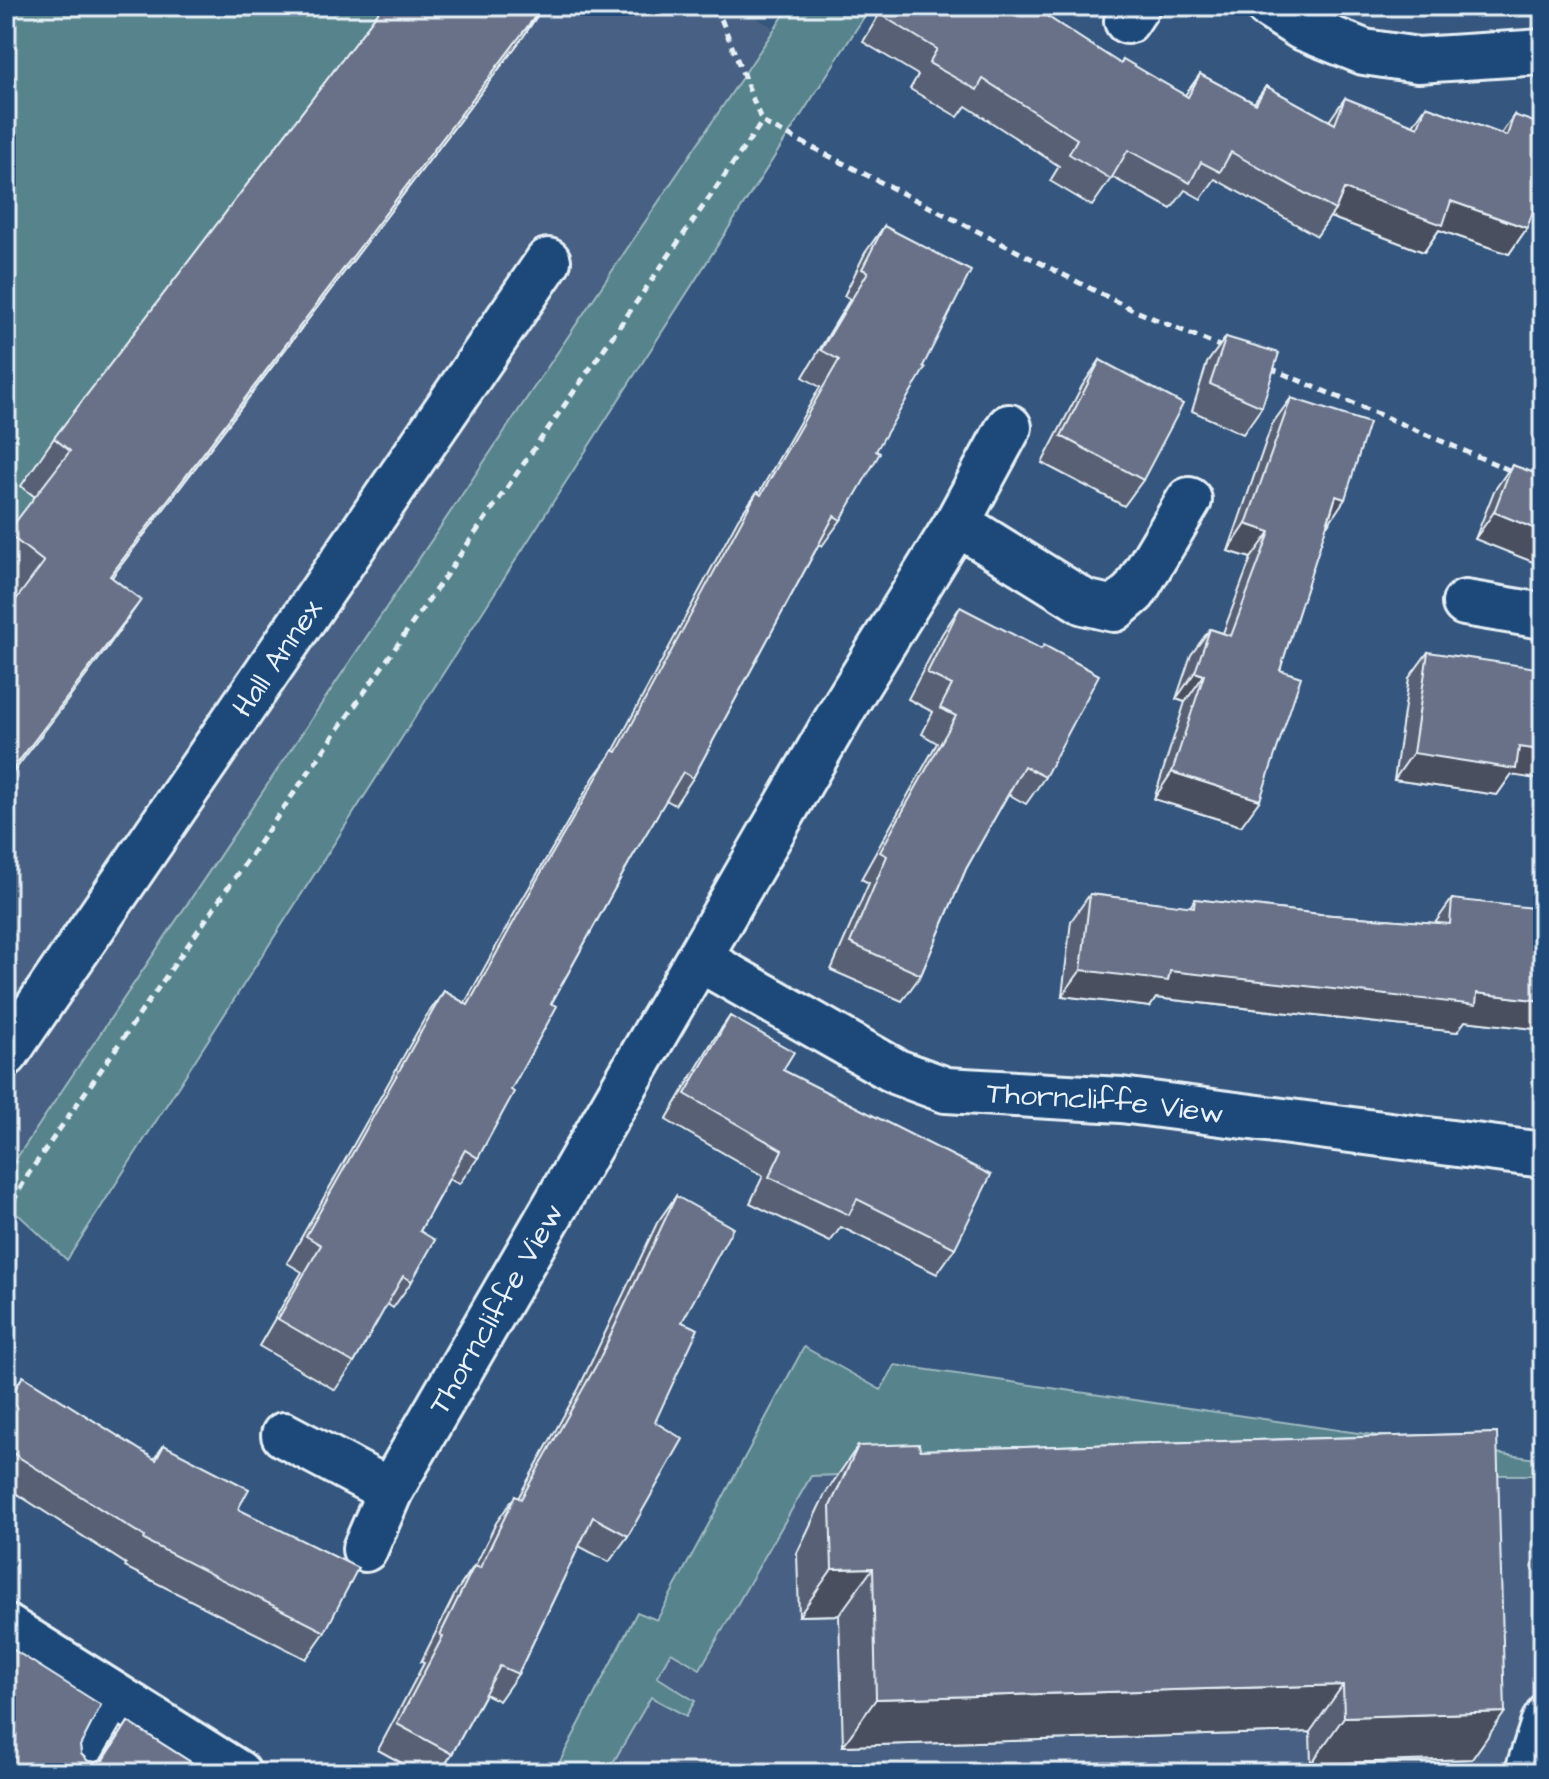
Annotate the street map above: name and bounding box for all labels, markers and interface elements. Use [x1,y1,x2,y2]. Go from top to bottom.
street label: Hall Annex [222,590,333,726]
street label: Thorncliffe View [986,1072,1226,1135]
street label: Thorncliffe View [419,1196,574,1423]

